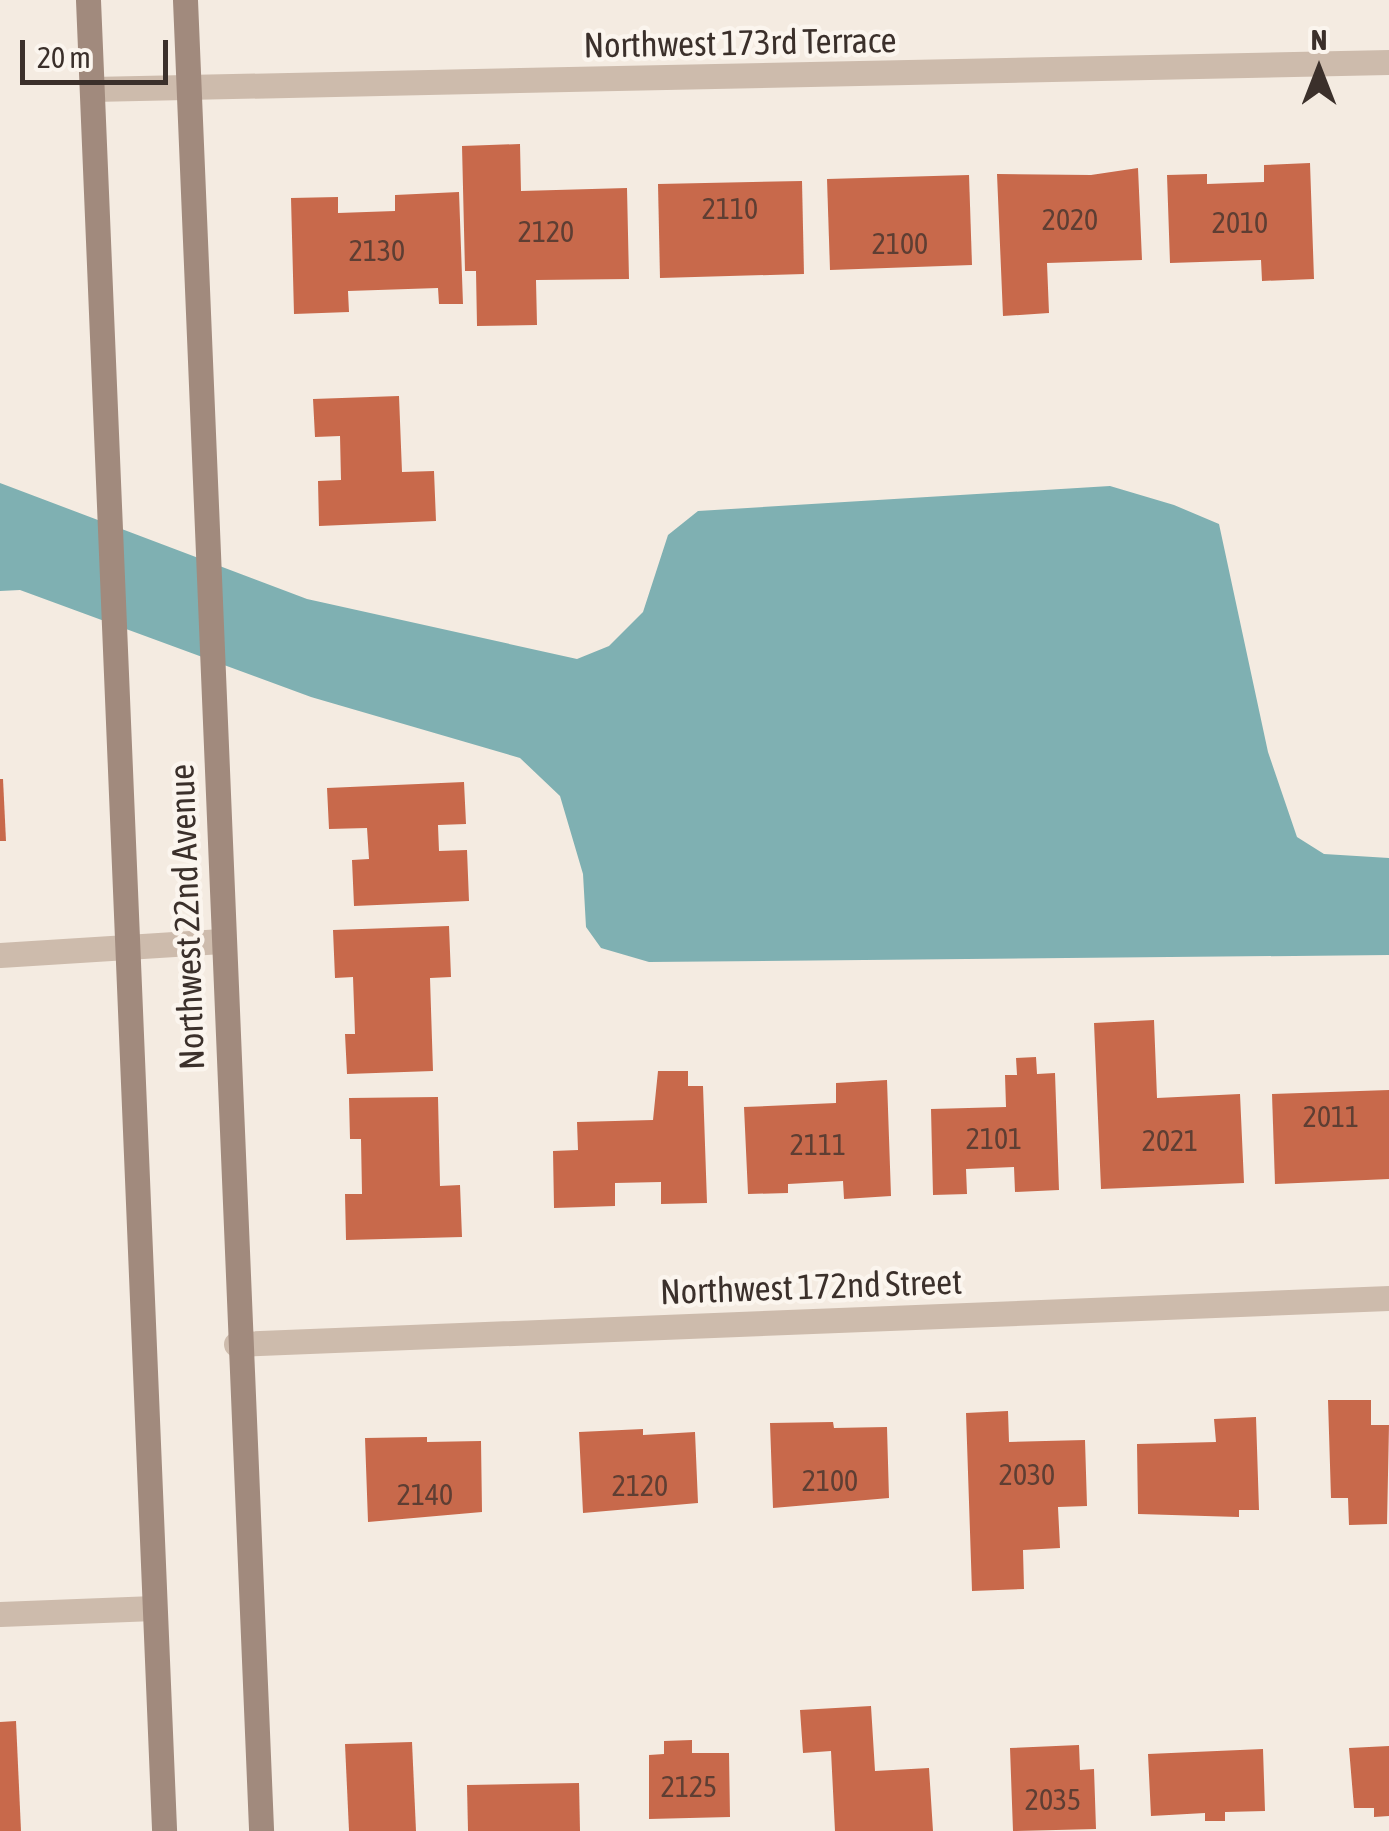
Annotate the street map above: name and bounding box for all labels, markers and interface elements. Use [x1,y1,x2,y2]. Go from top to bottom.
street label: Northwest 173rd Terrace [583,18,897,66]
scale bar [25,20,172,82]
north arrow [1269,20,1369,120]
text: N [1311,24,1327,56]
text: 20 m [37,40,91,74]
house number: 2110 [702,190,758,226]
house number: 2020 [1042,201,1098,237]
house number: 2010 [1212,204,1268,240]
house number: 2120 [518,213,574,249]
house number: 2100 [872,225,928,261]
house number: 2130 [349,232,405,268]
street label: Northwest 22nd Avenue [160,763,212,1071]
house number: 2011 [1303,1098,1359,1134]
house number: 2101 [966,1120,1022,1156]
house number: 2021 [1142,1122,1198,1158]
house number: 2111 [790,1126,846,1162]
street label: Northwest 172nd Street [659,1260,963,1312]
house number: 2030 [999,1456,1055,1492]
house number: 2100 [802,1462,858,1498]
house number: 2120 [612,1467,668,1503]
house number: 2140 [397,1476,453,1512]
house number: 2125 [661,1768,717,1804]
house number: 2035 [1025,1781,1081,1817]

